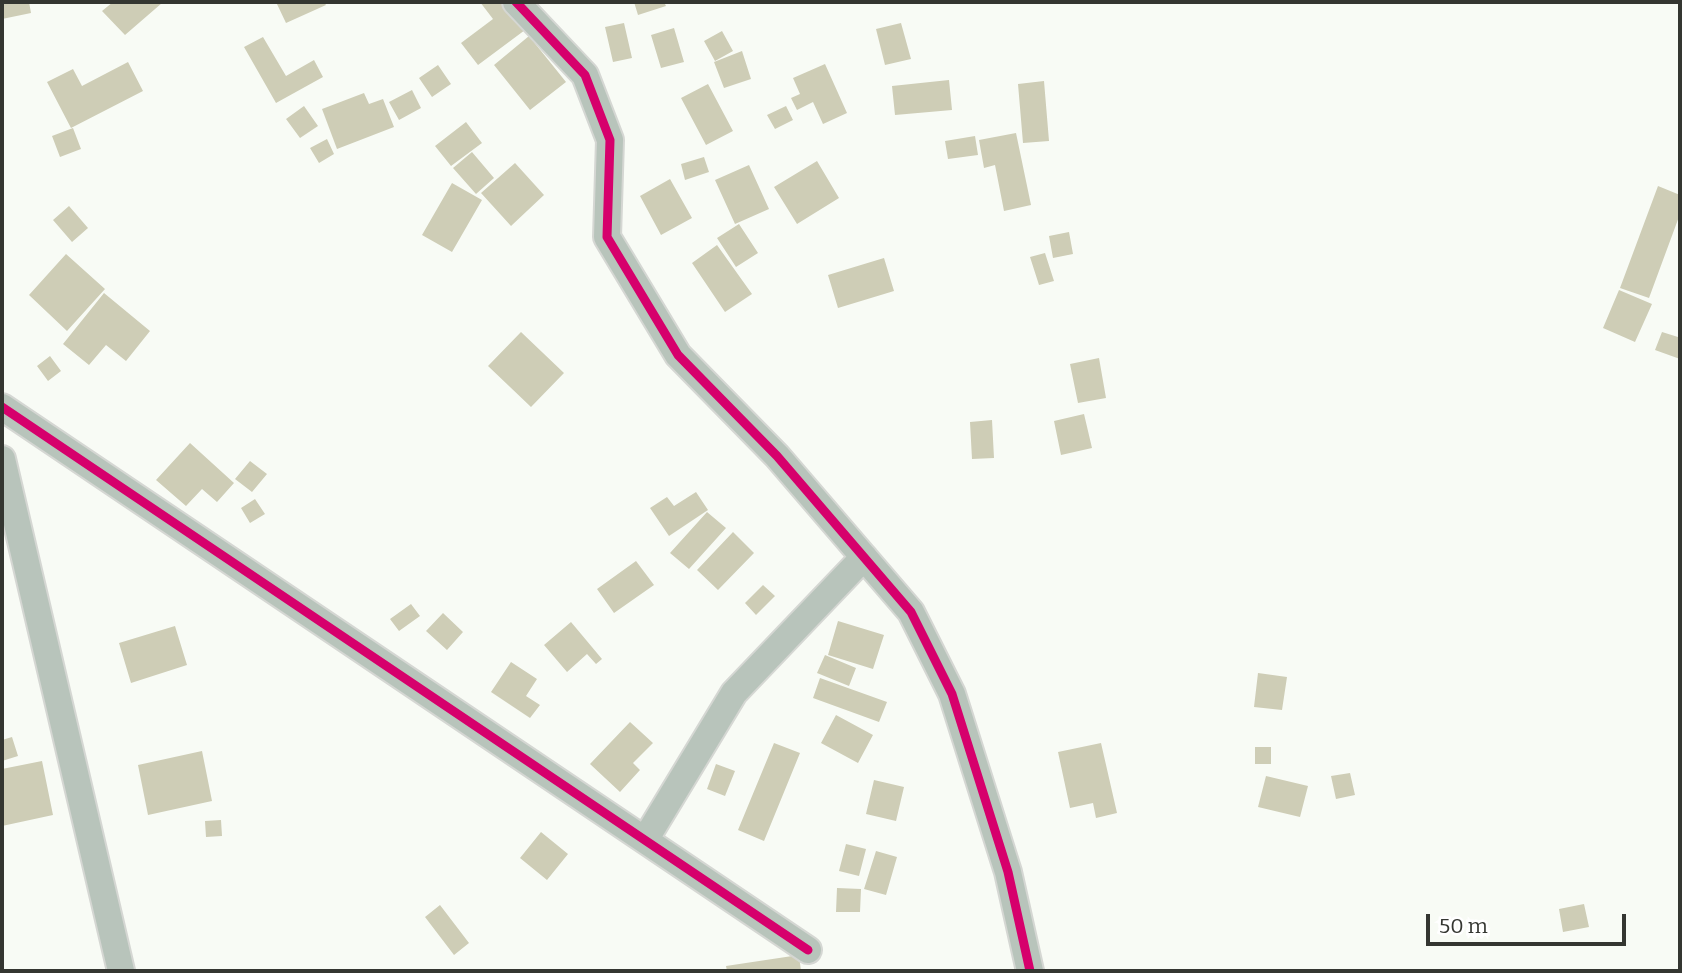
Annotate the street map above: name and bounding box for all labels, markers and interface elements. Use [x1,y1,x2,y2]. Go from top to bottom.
scale bar [1430,900,1630,944]
text: 50 m [1439,913,1488,939]

